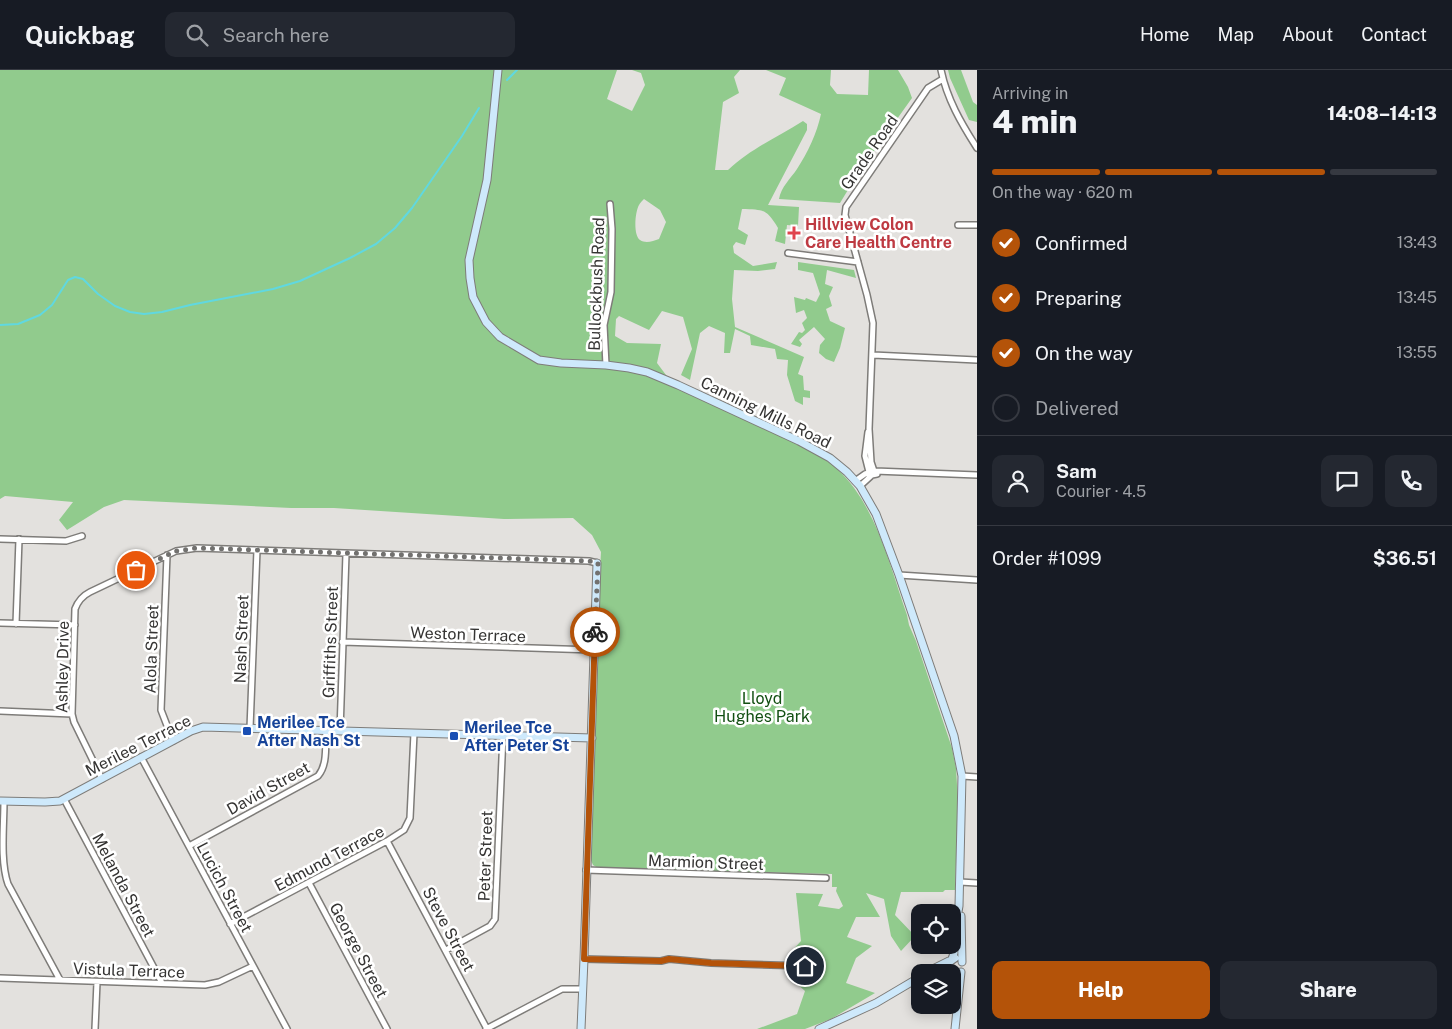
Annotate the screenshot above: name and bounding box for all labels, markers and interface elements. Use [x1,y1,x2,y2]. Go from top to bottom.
search box [165,12,515,57]
text: Quickbag [25,21,135,49]
icon: search [183,21,211,49]
text: Search here [223,24,329,46]
text: Home [1140,24,1190,45]
text: Map [1218,24,1254,45]
text: About [1282,24,1333,45]
text: Contact [1361,24,1427,45]
text: Arriving in [992,84,1068,103]
text: 14:08–14:13 [1327,102,1437,124]
text: 4 min [992,103,1078,140]
street label: Grade Road [837,111,902,193]
text: On the way · 620 m [992,183,1133,202]
place label: Hillview Colon Care Health Centre [805,215,952,252]
street label: Bullockbush Road [585,217,608,351]
marker: Hillview Colon Care Health Centre [787,226,801,240]
icon: check [992,229,1020,257]
text: Confirmed [1035,232,1128,254]
text: 13:43 [1397,233,1437,252]
icon: check [992,284,1020,312]
text: Preparing [1035,287,1122,309]
text: 13:45 [1397,288,1437,307]
icon: check [992,339,1020,367]
text: On the way [1035,342,1133,364]
text: 13:55 [1396,343,1437,362]
street label: Canning Mills Road [698,373,834,452]
text: Delivered [1035,397,1119,419]
button: person [992,455,1044,507]
button: chat [1321,455,1373,507]
button: phone [1385,455,1437,507]
text: Sam [1056,460,1097,482]
text: Courier · 4.5 [1056,482,1146,501]
text: Order #1099 [992,547,1102,569]
text: $36.51 [1373,547,1437,569]
pin [115,549,157,591]
icon: bag [122,556,150,584]
street label: Griffiths Street [319,586,342,698]
street label: Nash Street [230,594,253,684]
street label: Alola Street [140,604,163,694]
courier [570,607,620,657]
icon: bike [581,618,609,646]
street label: Ashley Drive [52,621,73,713]
street label: Weston Terrace [410,623,526,646]
park label: Lloyd Hughes Park [714,689,810,726]
street label: Merilee Terrace [82,711,194,780]
place label: Merilee Tce After Nash St [257,713,361,750]
place label: Merilee Tce After Peter St [464,718,570,755]
marker: Merilee Tce After Nash St [241,725,253,737]
marker: Merilee Tce After Peter St [448,730,460,742]
street label: David Street [223,758,313,819]
street label: Peter Street [474,810,497,902]
street label: Edmund Terrace [271,822,387,895]
street label: Melanda Street [88,830,159,940]
street label: Lucich Street [193,839,256,936]
street label: Marmion Street [648,851,764,874]
street label: Steve Street [418,884,479,975]
street label: George Street [325,899,392,1001]
map controls [911,904,961,1014]
button: locate [911,904,961,954]
pin [784,945,826,987]
icon: home [791,952,819,980]
street label: Vistula Terrace [73,959,185,982]
button: Help [992,961,1210,1019]
button: Share [1220,961,1437,1019]
button: layers [911,964,961,1014]

